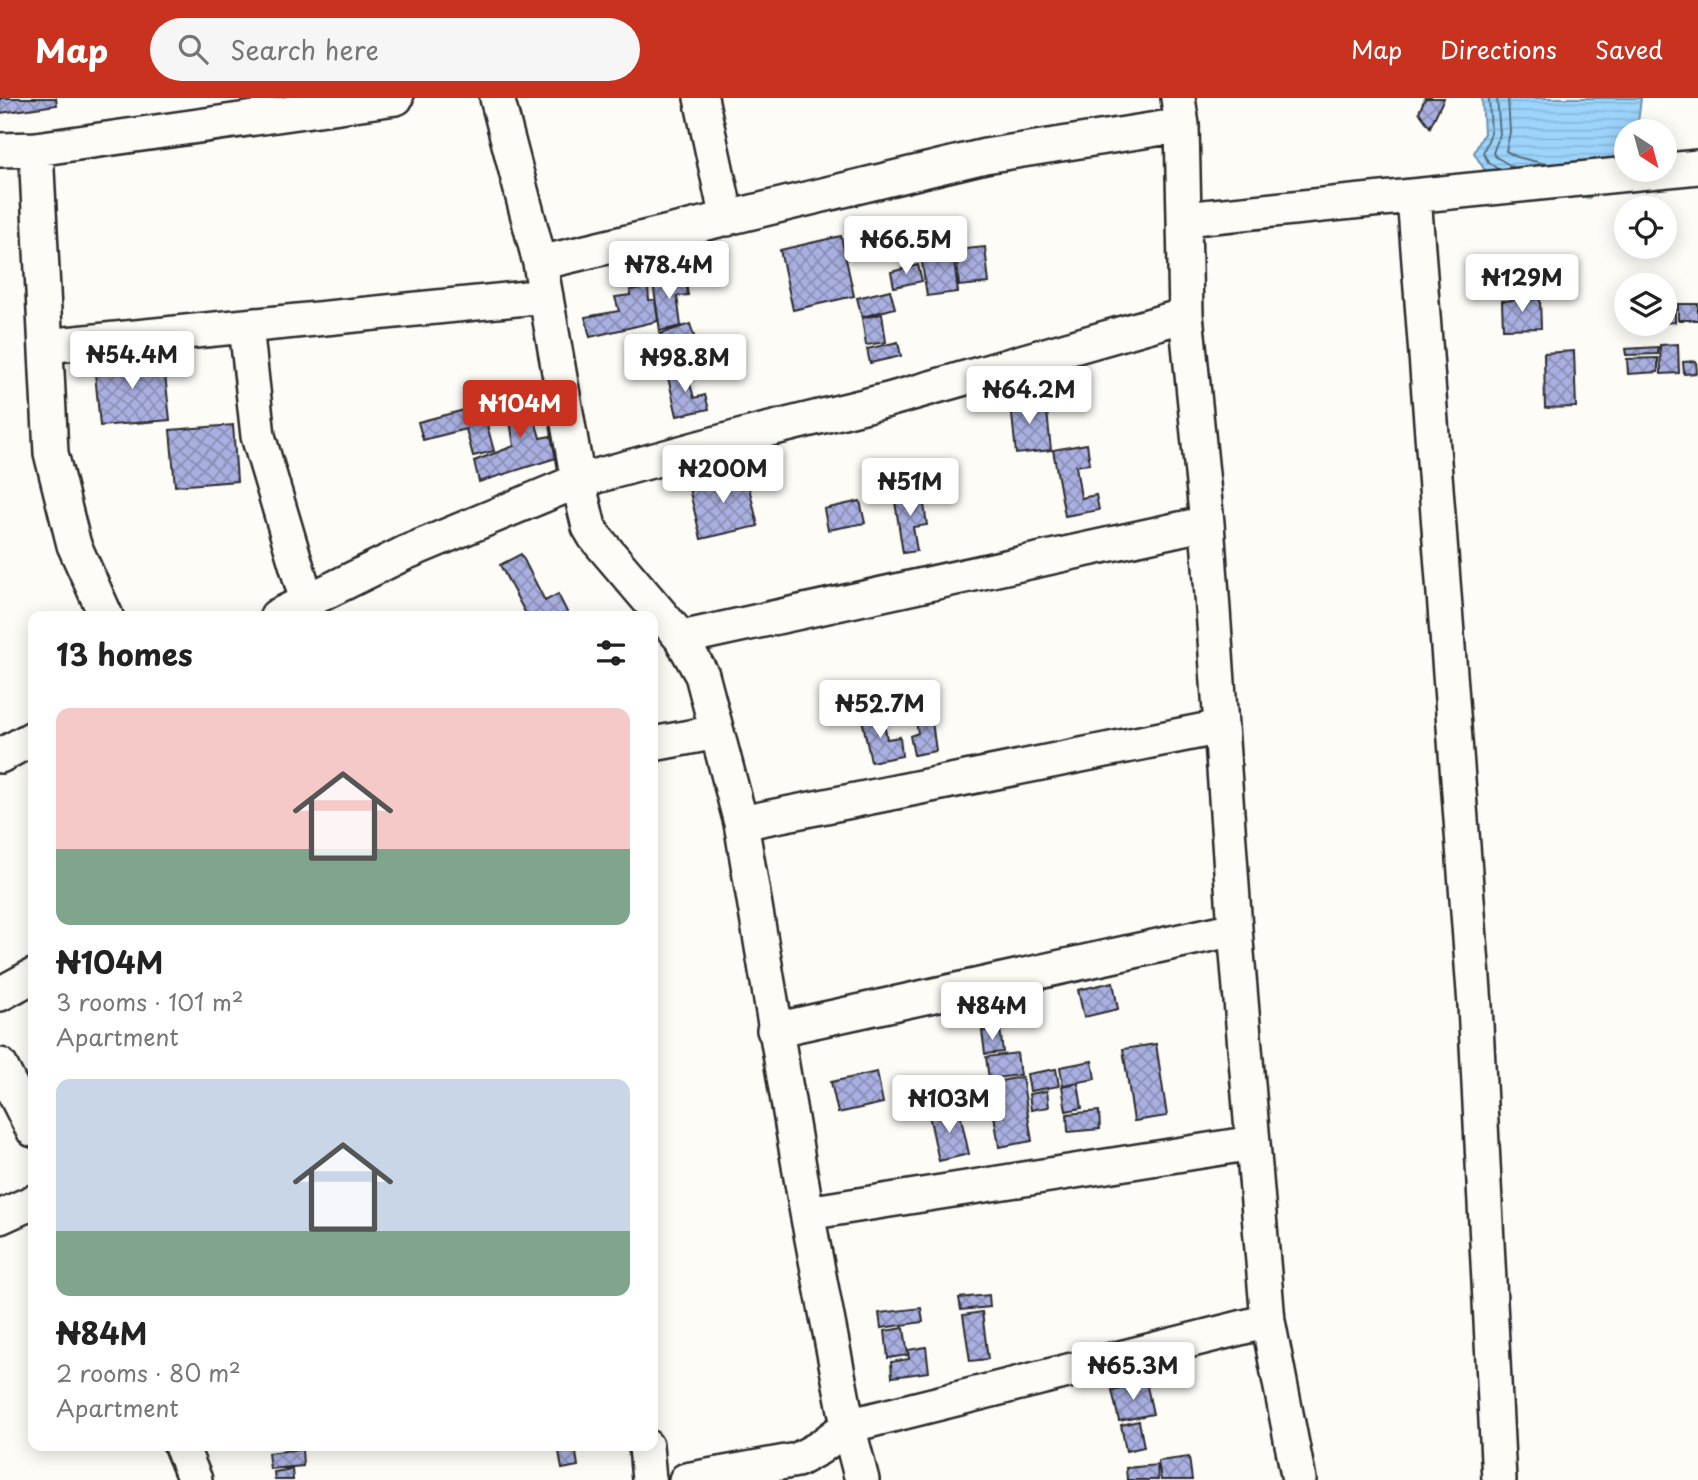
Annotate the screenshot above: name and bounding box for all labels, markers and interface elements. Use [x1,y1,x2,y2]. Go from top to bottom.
search box [150,18,640,81]
text: Map [35,24,108,74]
icon: search [174,30,212,68]
text: Search here [230,30,379,69]
text: Map [1351,31,1402,67]
text: Directions [1440,31,1557,67]
text: Saved [1595,31,1663,67]
north arrow [1614,119,1676,182]
map controls [1614,119,1677,336]
button: locate [1614,196,1677,259]
pin: ₦66.5M [849,216,963,276]
text: ₦66.5M [860,221,952,256]
pin: ₦78.4M [612,242,726,301]
text: ₦78.4M [625,246,713,281]
pin: ₦129M [1473,254,1571,314]
text: ₦129M [1482,259,1562,294]
button: layers [1614,273,1677,336]
pin: ₦54.4M [75,331,189,391]
pin: ₦98.8M [628,334,742,394]
text: ₦54.4M [86,336,178,371]
text: ₦98.8M [640,339,730,374]
pin: ₦64.2M [972,366,1086,426]
text: ₦64.2M [983,371,1075,406]
pin: ₦104M [471,380,569,440]
text: ₦104M [479,385,561,420]
pin: ₦200M [674,446,772,505]
text: ₦200M [678,450,768,485]
pin: ₦51M [869,458,951,518]
text: ₦51M [878,463,942,498]
text: 13 homes [56,631,193,676]
icon: filters [592,634,630,672]
pin: ₦52.7M [823,680,937,740]
text: ₦52.7M [835,685,925,720]
icon: home [280,753,406,879]
text: ₦104M [56,939,163,984]
pin: ₦84M [951,982,1033,1042]
text: 3 rooms · 101 m² [56,984,244,1019]
text: ₦84M [957,987,1027,1022]
text: Apartment [56,1019,179,1054]
pin: ₦103M [900,1076,998,1135]
text: ₦103M [908,1080,990,1115]
icon: home [280,1124,406,1250]
text: ₦84M [56,1310,147,1355]
pin: ₦65.3M [1076,1342,1190,1402]
text: ₦65.3M [1088,1347,1178,1382]
text: 2 rooms · 80 m² [56,1355,241,1390]
text: Apartment [56,1390,179,1425]

